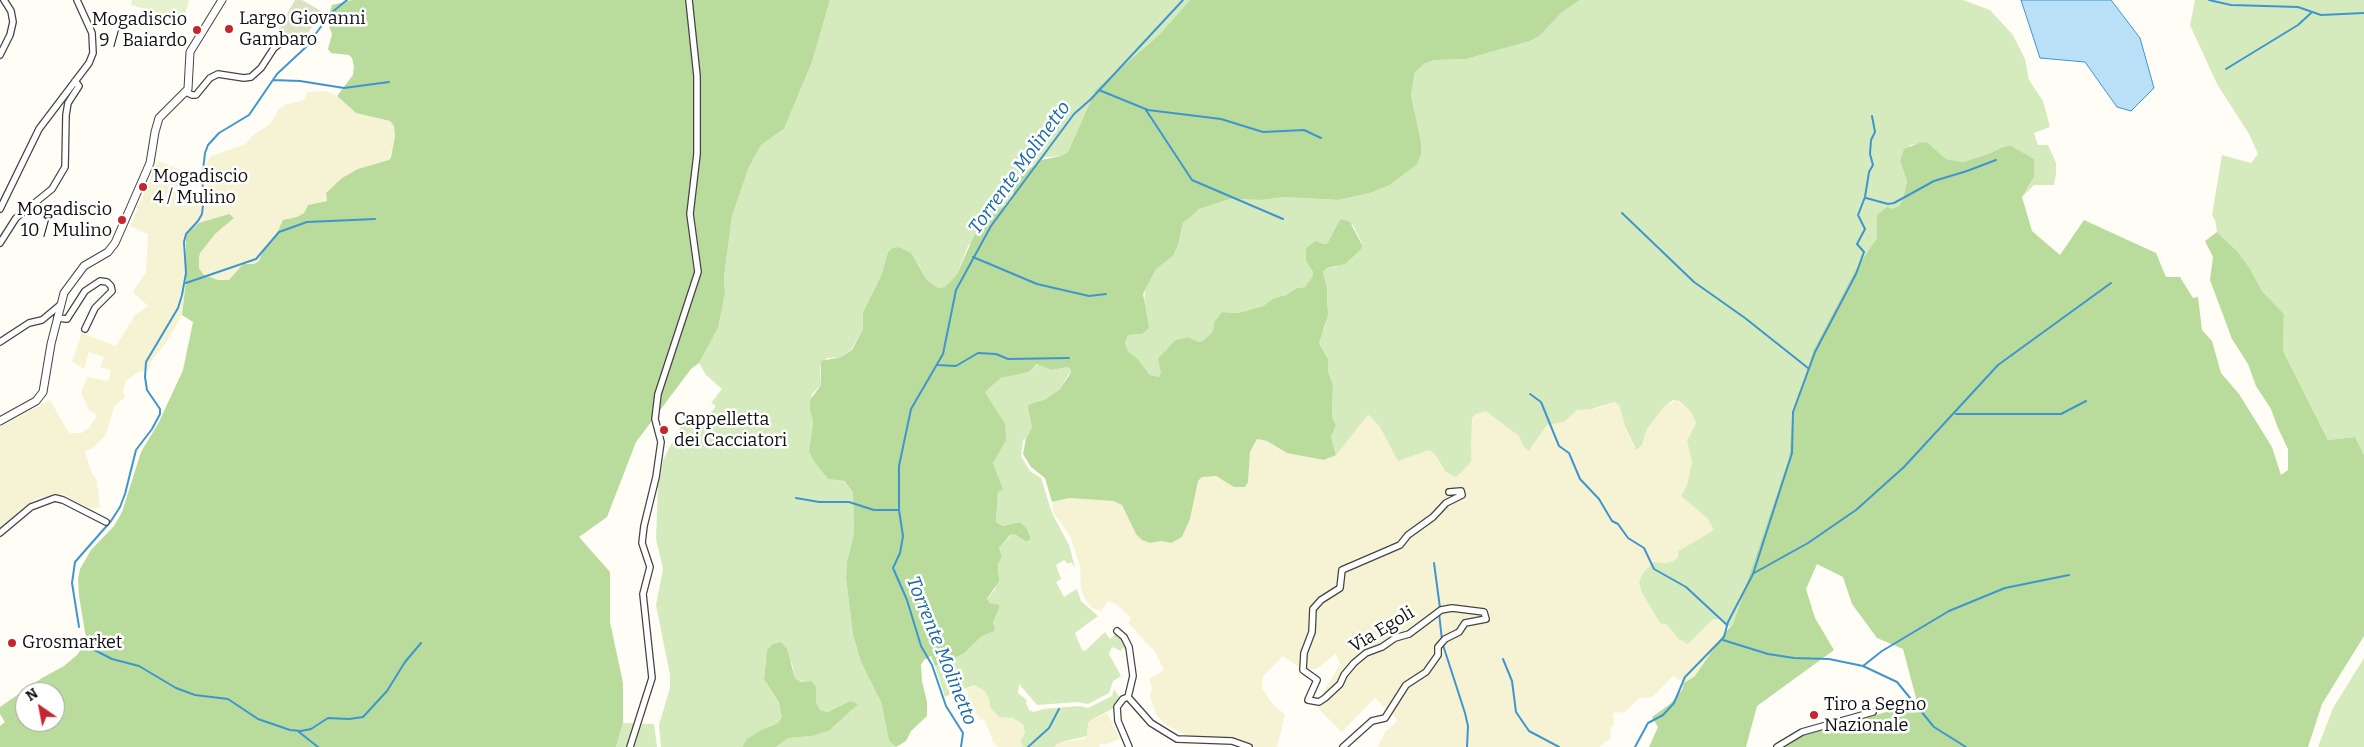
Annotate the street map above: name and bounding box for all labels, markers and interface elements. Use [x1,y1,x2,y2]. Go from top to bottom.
place label: Largo Giovanni Gambaro [239,8,366,50]
place label: Mogadiscio 9 / Baiardo [92,9,187,52]
marker: Largo Giovanni Gambaro [223,23,235,35]
marker: Mogadiscio 9 / Baiardo [191,24,203,36]
water label: Torrente Molinetto [964,97,1076,239]
place label: Mogadiscio 4 / Mulino [153,166,248,208]
marker: Mogadiscio 4 / Mulino [137,181,149,193]
place label: Mogadiscio 10 / Mulino [17,199,112,242]
marker: Mogadiscio 10 / Mulino [116,214,128,226]
place label: Cappelletta dei Cacciatori [674,409,787,452]
marker: Cappelletta dei Cacciatori [658,424,670,436]
water label: Torrente Molinetto [901,573,981,729]
street label: Via Egoli [1346,602,1418,658]
place label: Grosmarket [22,632,122,654]
marker: Grosmarket [6,637,18,649]
north arrow [15,682,65,732]
text: N [23,685,41,705]
place label: Tiro a Segno Nazionale [1824,694,1926,736]
marker: Tiro a Segno Nazionale [1808,709,1820,721]

